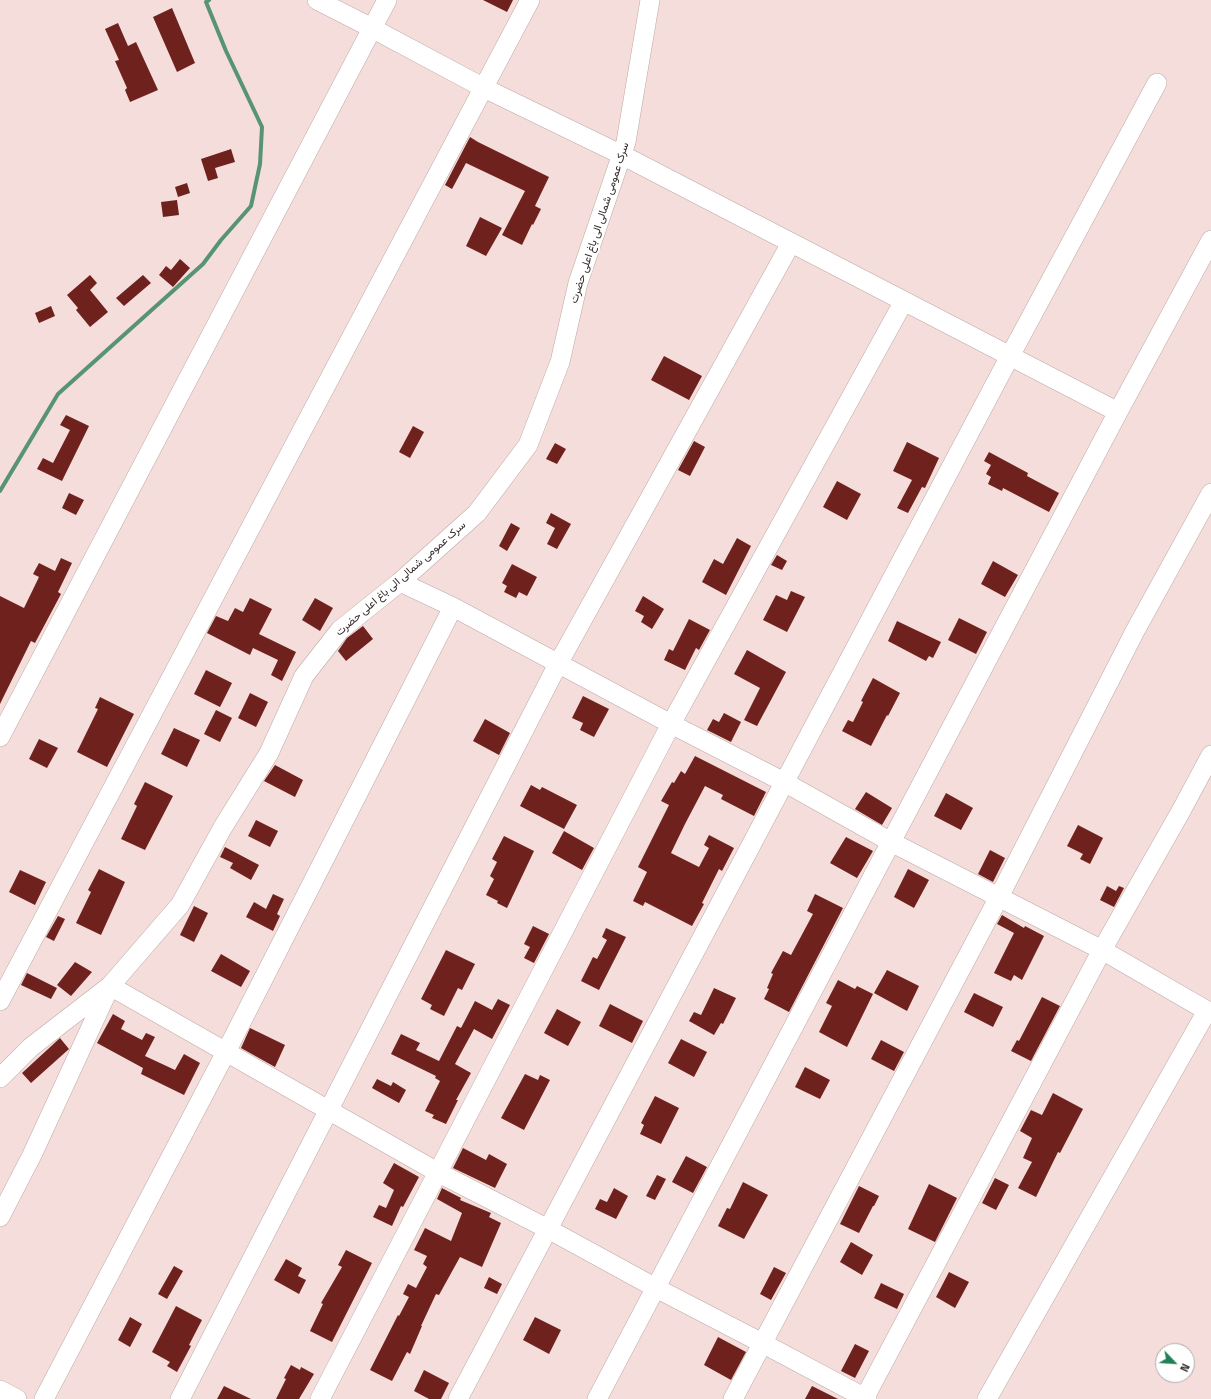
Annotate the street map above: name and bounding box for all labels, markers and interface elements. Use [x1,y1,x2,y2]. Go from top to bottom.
street label: سرک عمومی شمالی الی باغ اعلی حضرت [568,141,632,305]
street label: سرک عمومی شمالی الی باغ اعلی حضرت [333,519,469,639]
north arrow [1155,1343,1195,1383]
text: N [1176,1361,1194,1374]

